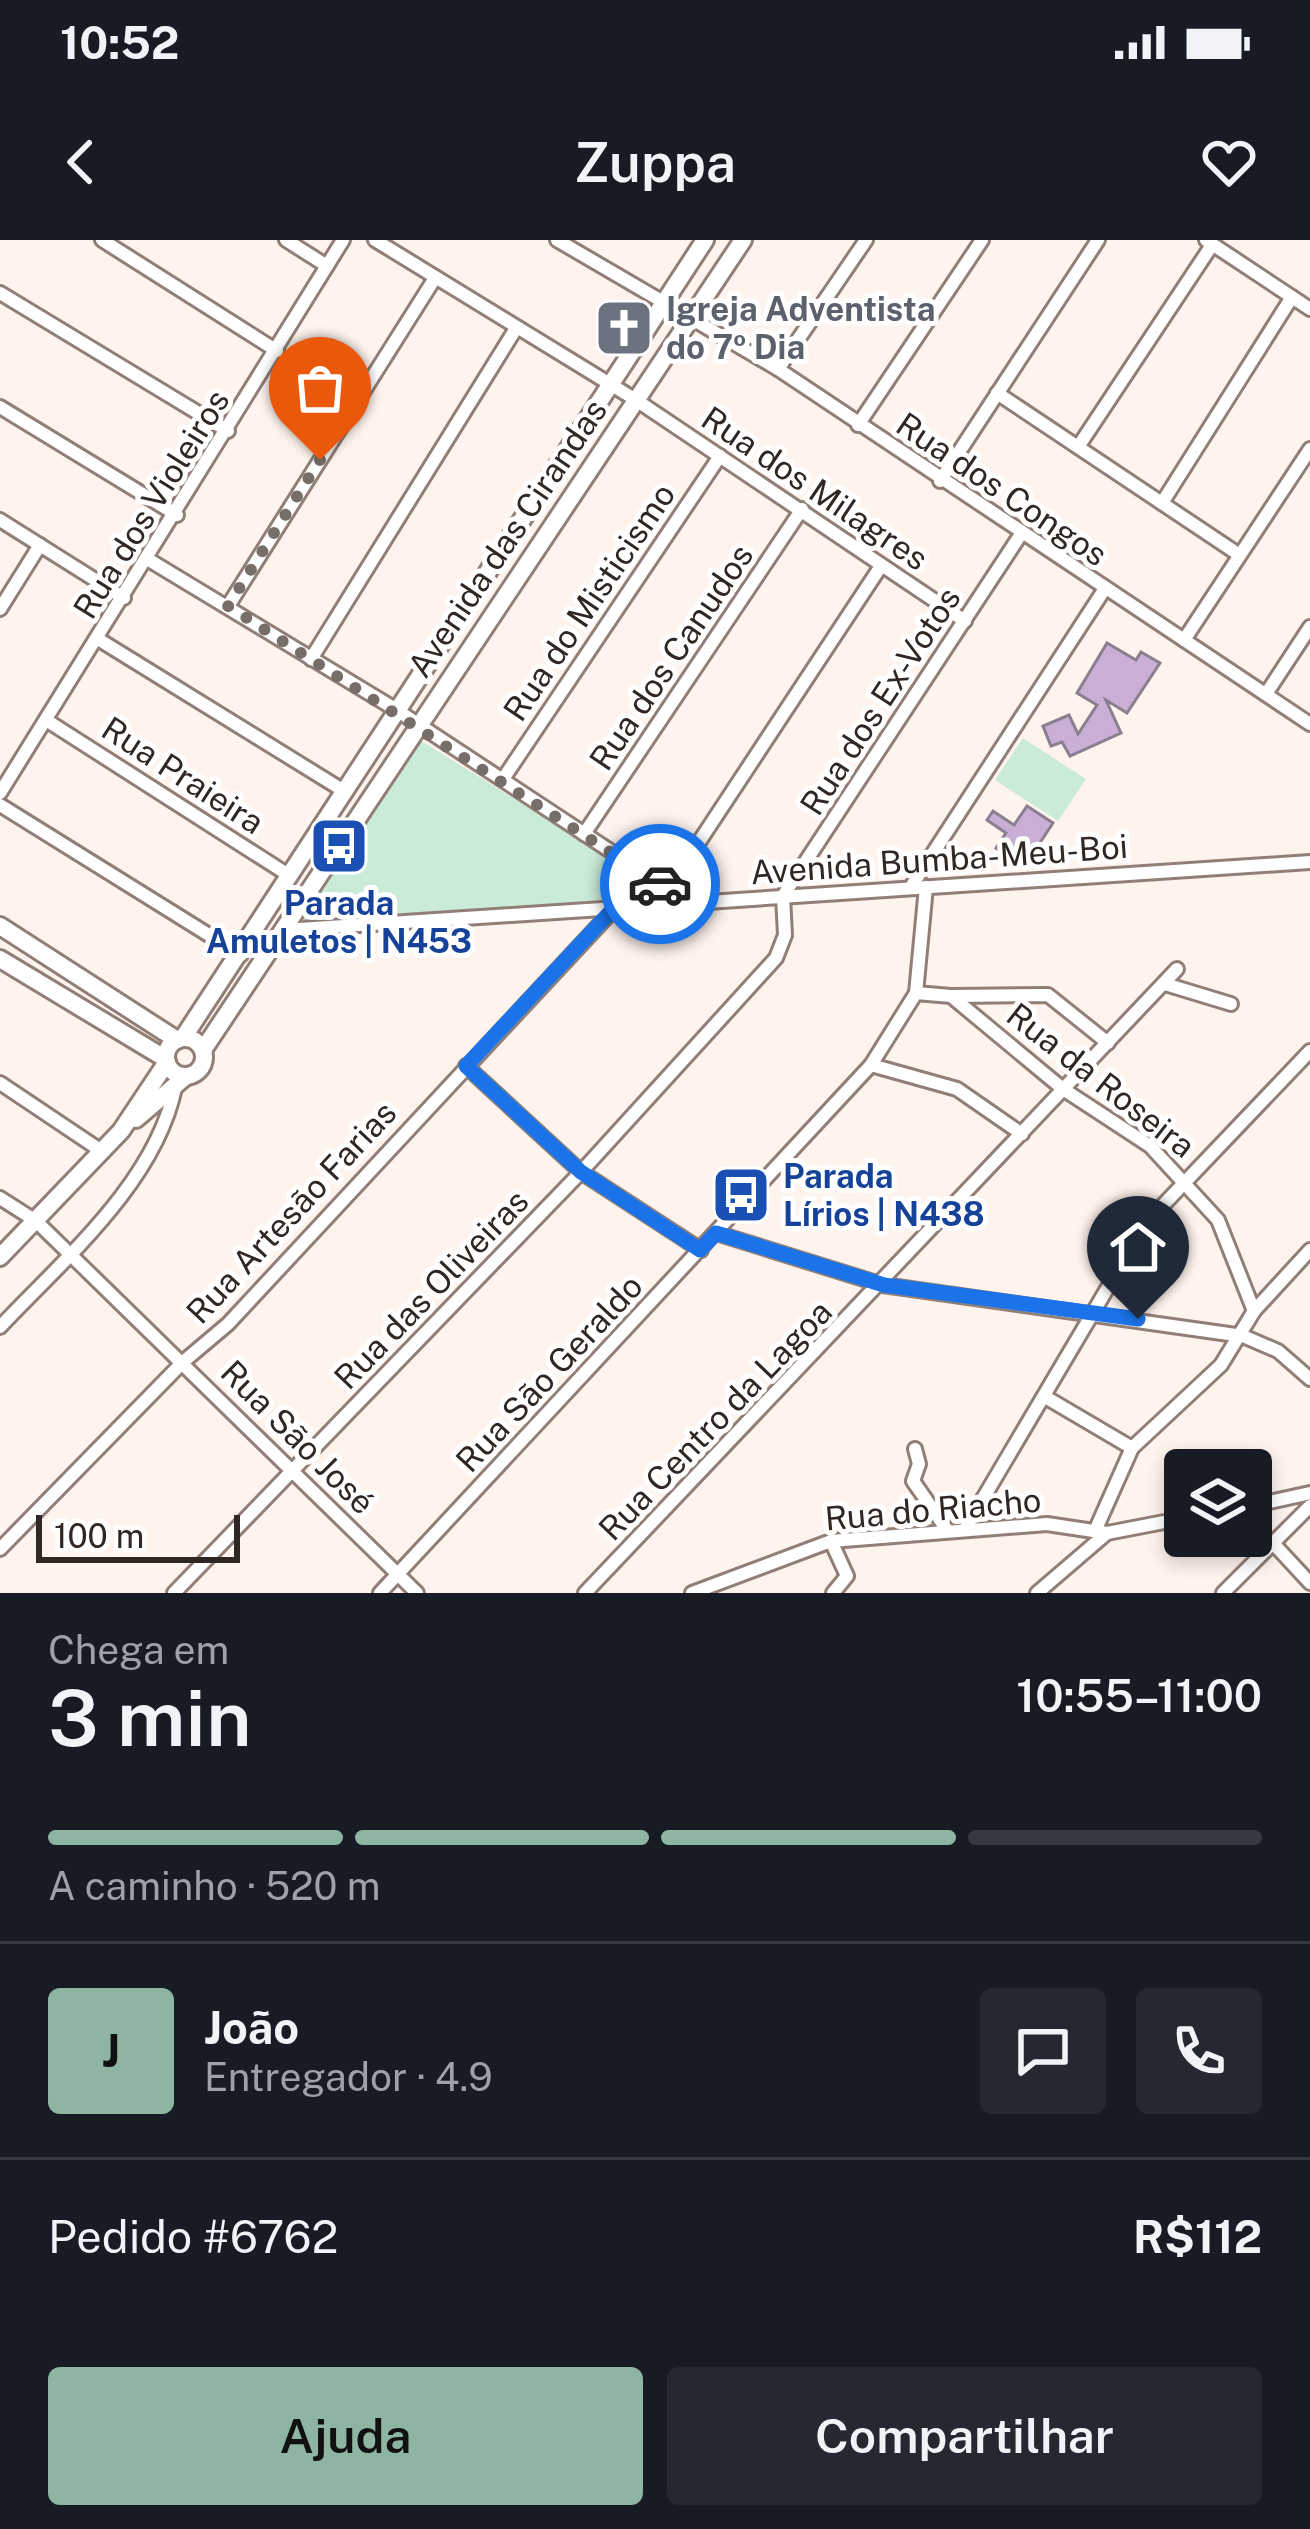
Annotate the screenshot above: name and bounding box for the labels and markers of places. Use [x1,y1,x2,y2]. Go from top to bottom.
place label: Igreja Adventista do 7º Dia [666,290,935,366]
church icon: Igreja Adventista do 7º Dia [593,297,655,359]
pin [269,337,371,460]
bus stop icon: Parada Amuletos | N453 [308,815,370,877]
place label: Parada Amuletos | N453 [206,884,472,960]
place label: Parada Lírios | N438 [783,1157,985,1233]
bus stop icon: Parada Lírios | N438 [710,1164,772,1226]
pin [1087,1196,1189,1319]

